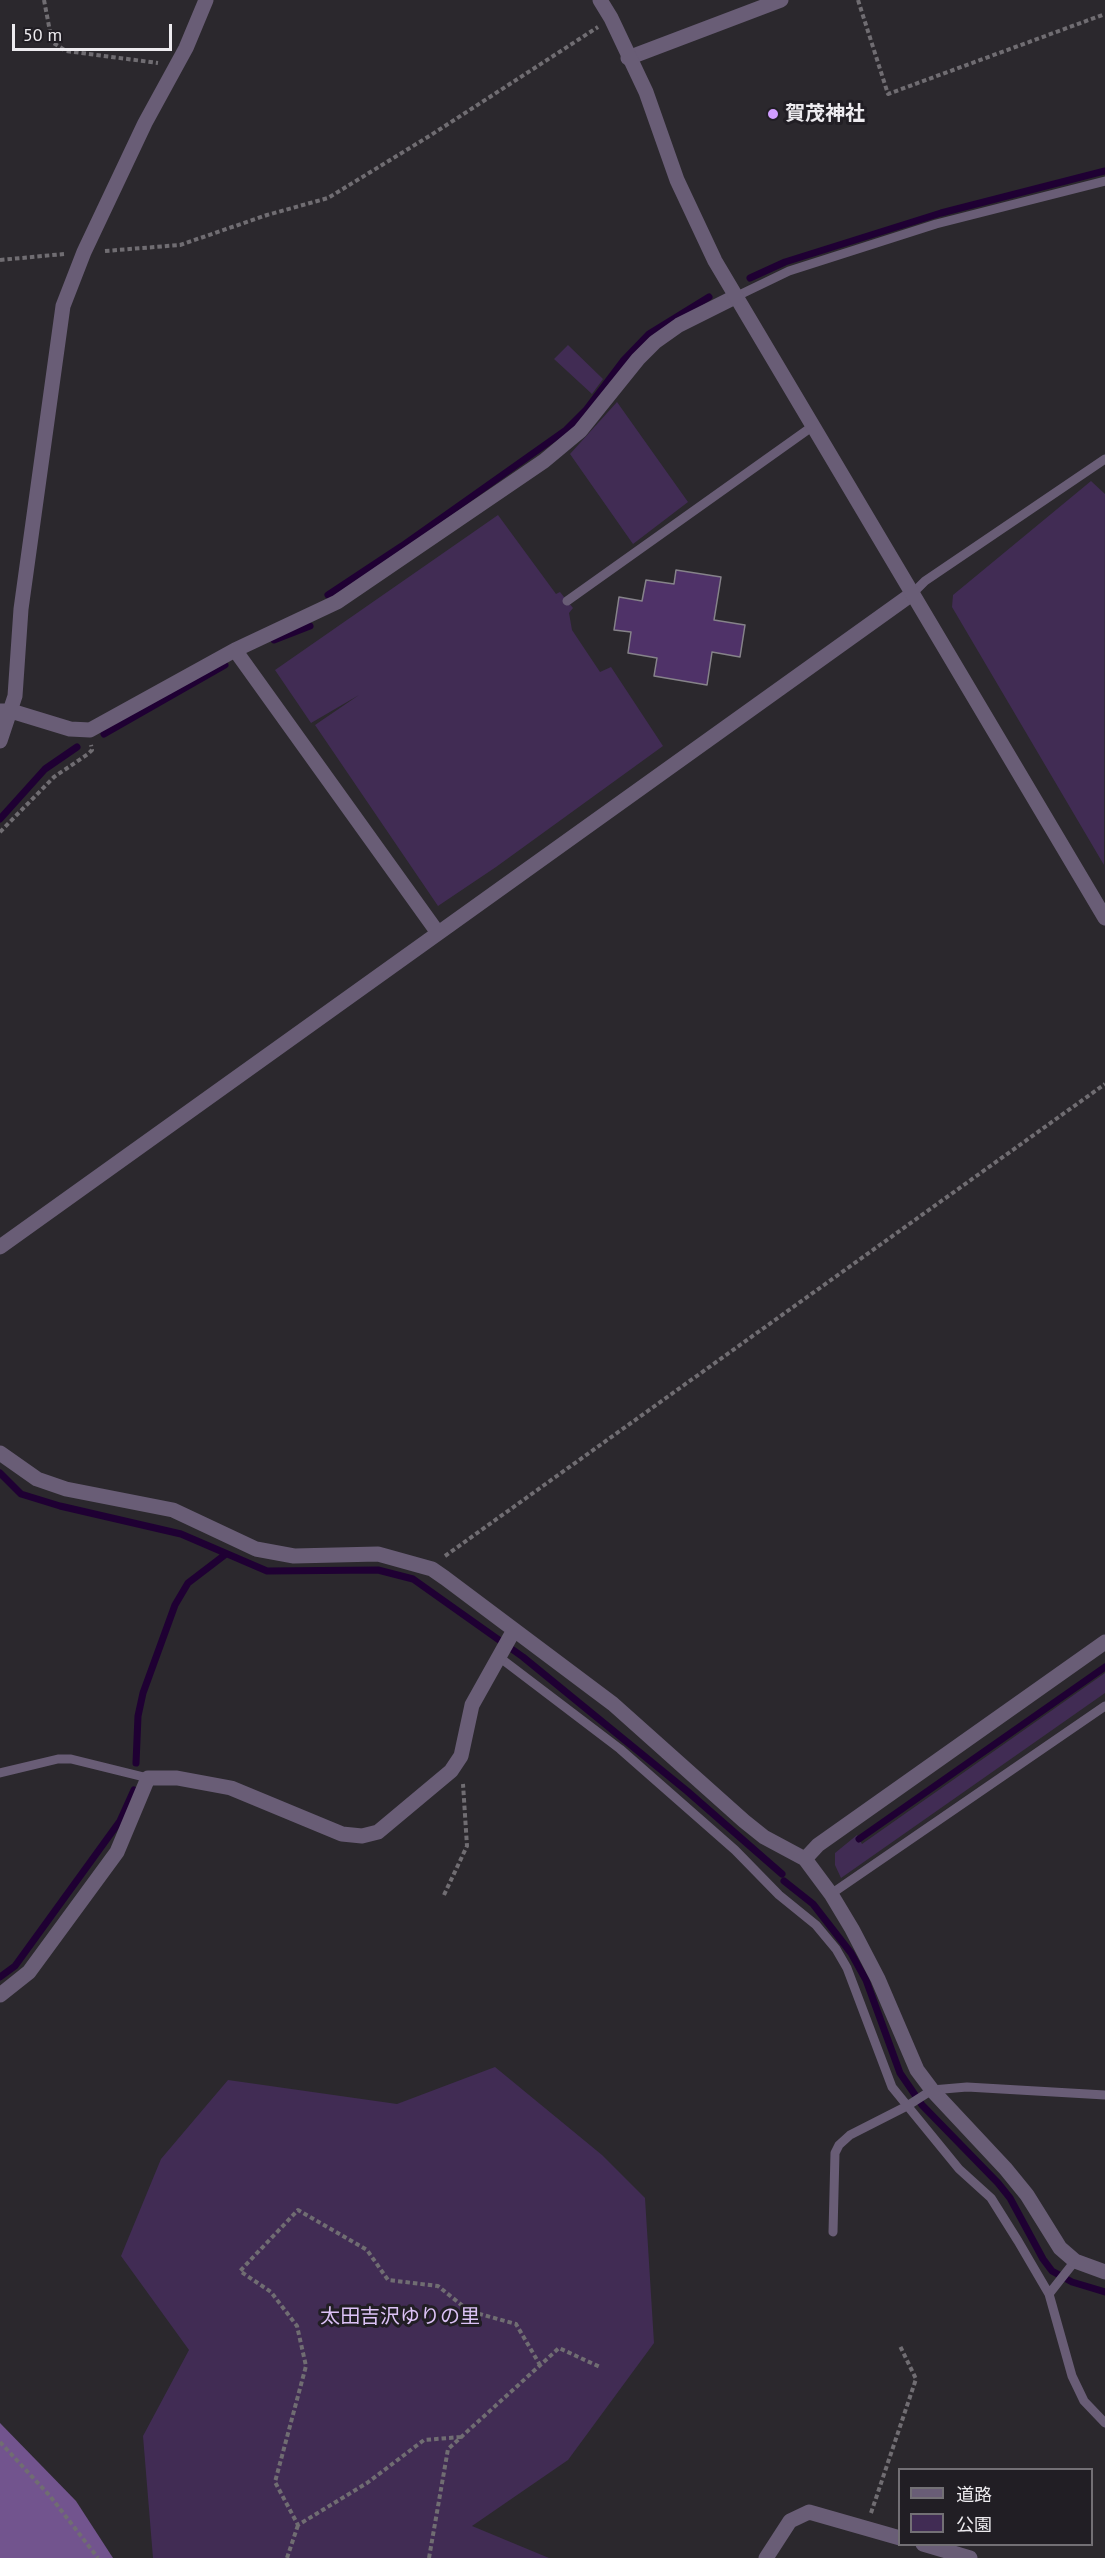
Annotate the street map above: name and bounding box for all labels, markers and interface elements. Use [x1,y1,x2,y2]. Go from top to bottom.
scale bar [15,12,176,50]
text: 50 m [23,23,62,46]
place label: 賀茂神社 [785,102,865,126]
marker: 賀茂神社 [766,107,780,121]
park label: 太田吉沢ゆりの里 [320,2305,480,2329]
legend [898,2468,1093,2546]
text: 道路 [956,2483,992,2506]
text: 公園 [956,2513,992,2536]

